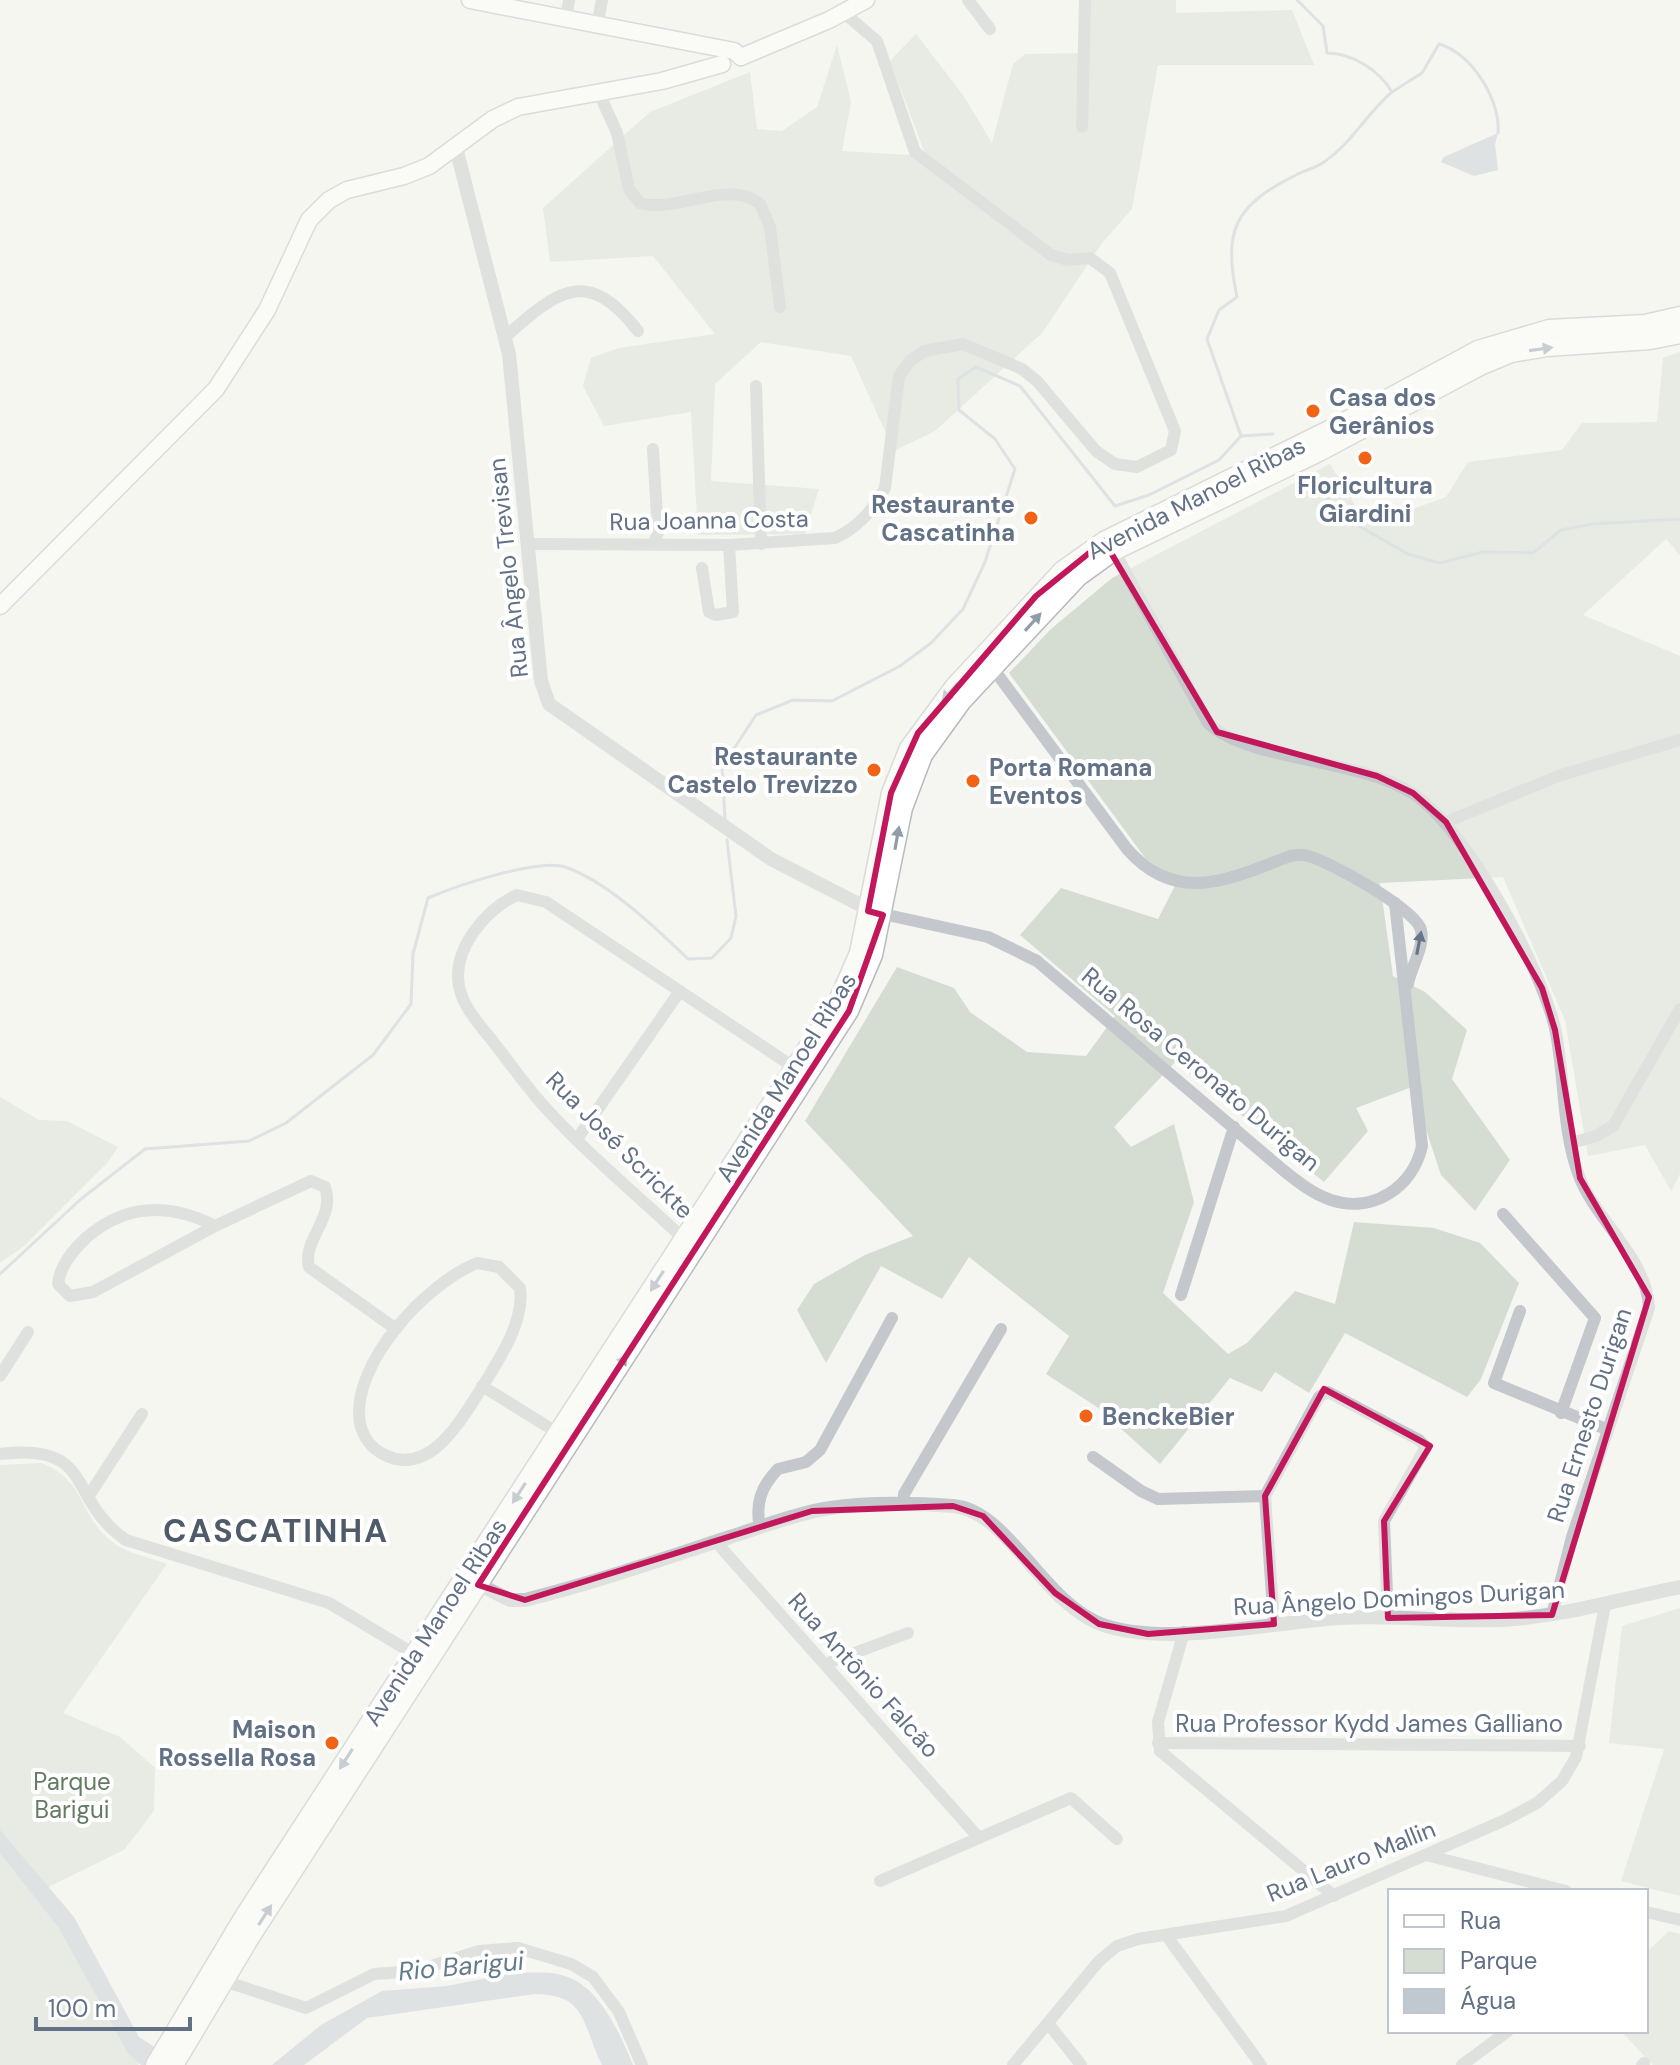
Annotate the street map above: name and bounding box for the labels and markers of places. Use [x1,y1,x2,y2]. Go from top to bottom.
place label: Casa dos Gerânios [1329,382,1436,441]
marker: Casa dos Gerânios [1304,402,1322,420]
marker: Floricultura Giardini [1356,449,1374,467]
place label: Floricultura Giardini [1297,470,1433,529]
place label: Restaurante Cascatinha [871,489,1015,548]
marker: Restaurante Cascatinha [1022,509,1040,527]
place label: Restaurante Castelo Trevizzo [668,741,858,800]
place label: Porta Romana Eventos [989,752,1152,811]
marker: Restaurante Castelo Trevizzo [865,761,883,779]
marker: Porta Romana Eventos [964,772,982,790]
place label: BenckeBier [1102,1401,1235,1432]
marker: BenckeBier [1077,1407,1095,1425]
place label: Maison Rossella Rosa [159,1714,316,1773]
marker: Maison Rossella Rosa [323,1734,341,1752]

